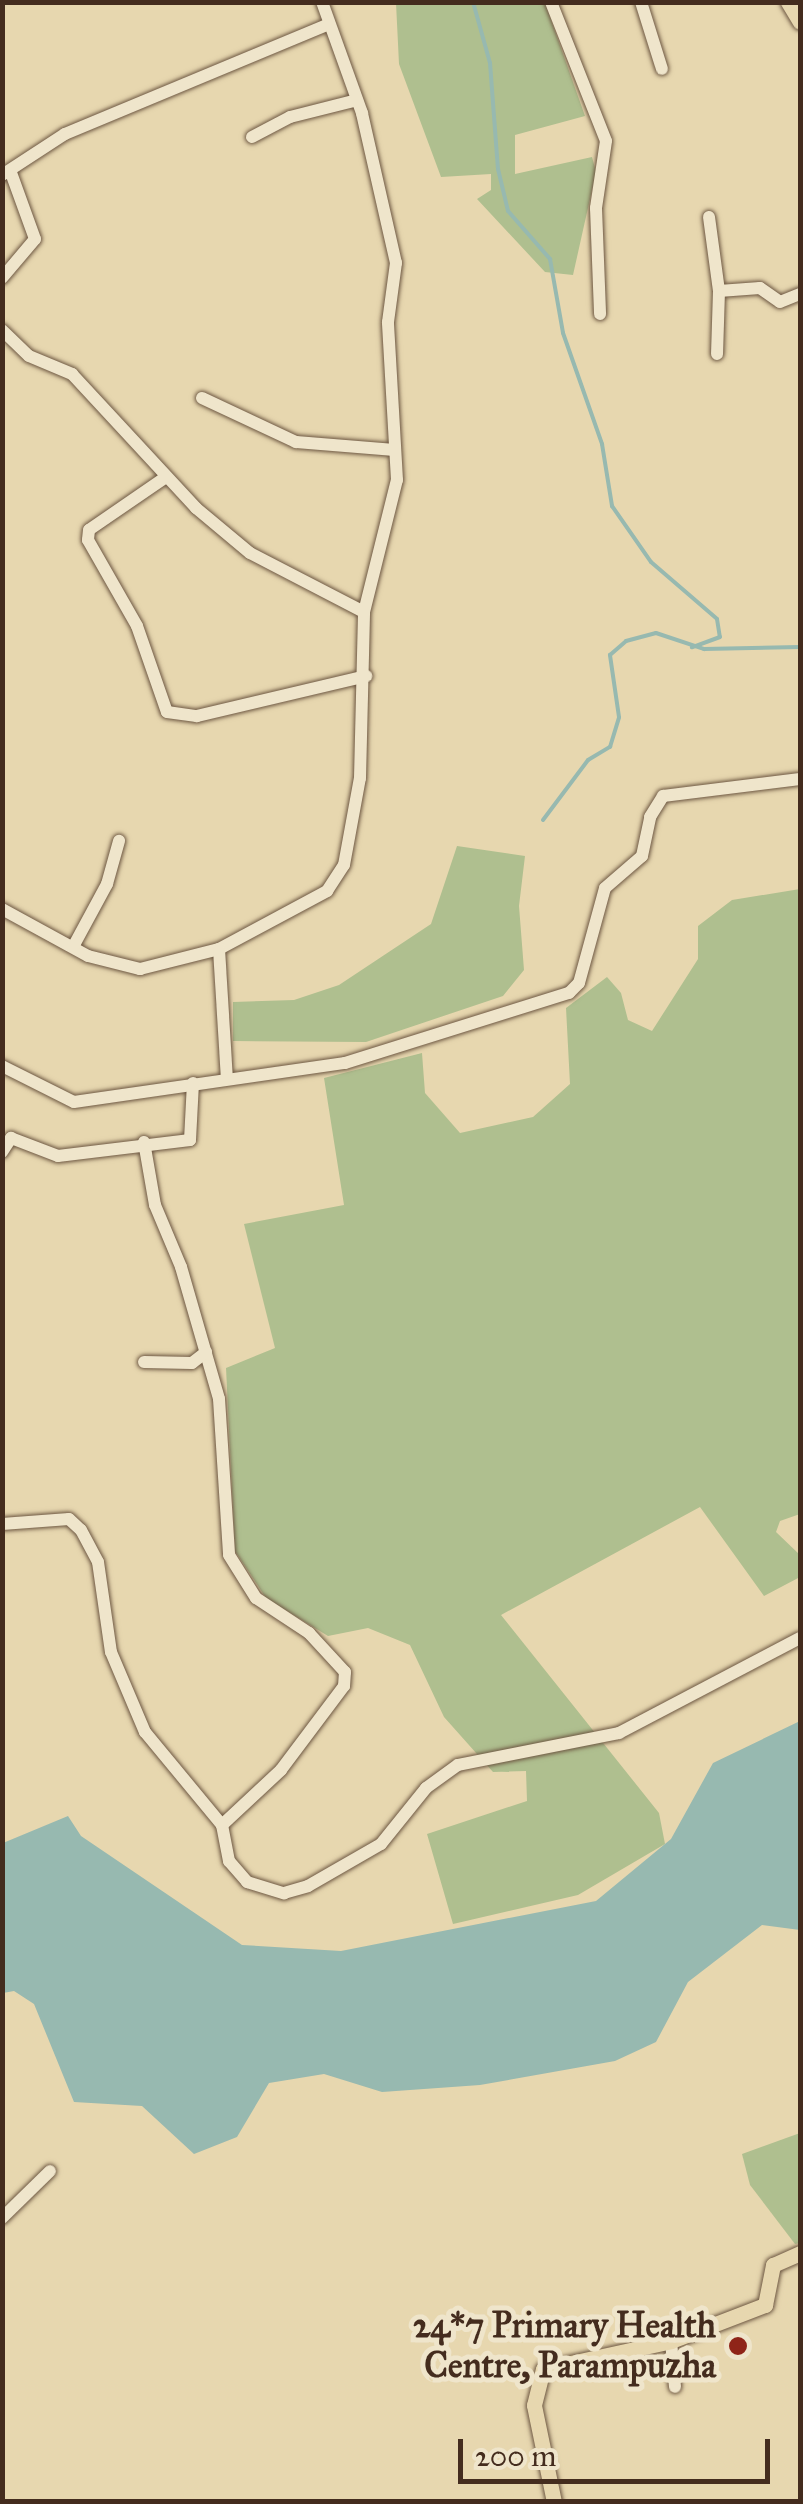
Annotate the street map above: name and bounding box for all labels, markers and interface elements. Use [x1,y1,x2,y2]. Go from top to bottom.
place label: 24*7 Primary Health Centre, Parampuzha [413,2305,716,2387]
marker: 24*7 Primary Health Centre, Parampuzha [725,2333,751,2359]
scale bar [463,2419,776,2481]
text: 200 m [475,2438,556,2474]

